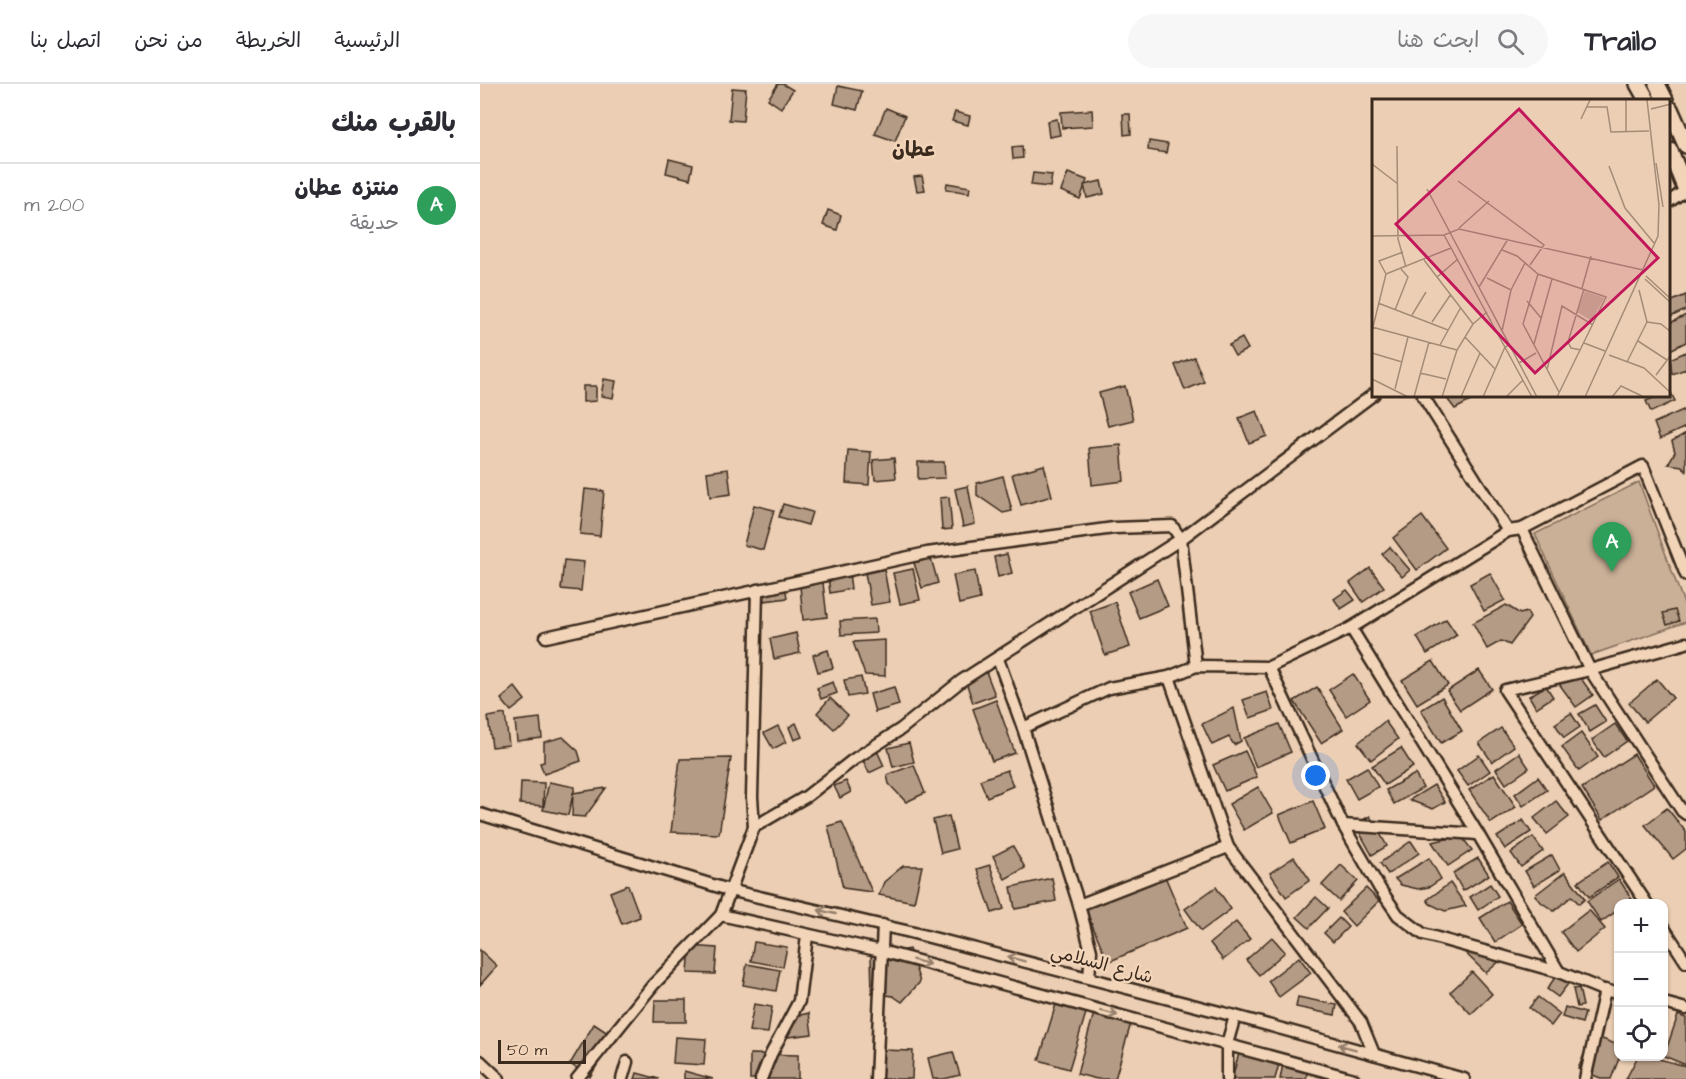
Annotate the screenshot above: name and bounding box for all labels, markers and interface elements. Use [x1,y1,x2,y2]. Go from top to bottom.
search box [1128,14,1548,68]
text: Trailo [1584,22,1656,61]
text: ابحث هنا [1397,25,1479,56]
icon: search [1494,25,1527,58]
text: اتصل بنا [30,26,101,55]
text: من نحن [134,26,203,55]
text: الخريطة [236,26,301,55]
text: الرئيسية [334,26,400,55]
inset map [1372,99,1671,398]
text: بالقرب منك [332,105,456,141]
district label: عطان [892,136,936,164]
text: منتزه عطان [294,173,399,204]
text: 200 m [24,191,84,219]
text: A [430,191,443,219]
text: حديقة [350,209,399,237]
pin: A [1592,522,1632,572]
your location [1301,761,1330,790]
map controls [1614,899,1668,1061]
button: + [1614,899,1668,953]
one-way arrow [818,906,837,918]
street label: شارع السلامي [1047,939,1156,993]
one-way arrow [1007,953,1026,964]
button: − [1614,953,1668,1007]
one-way arrow [911,957,930,968]
one-way arrow [1099,1007,1118,1019]
button: locate [1614,1007,1668,1061]
scale bar [498,1037,586,1064]
text: 50 m [507,1039,547,1061]
one-way arrow [1338,1040,1357,1052]

